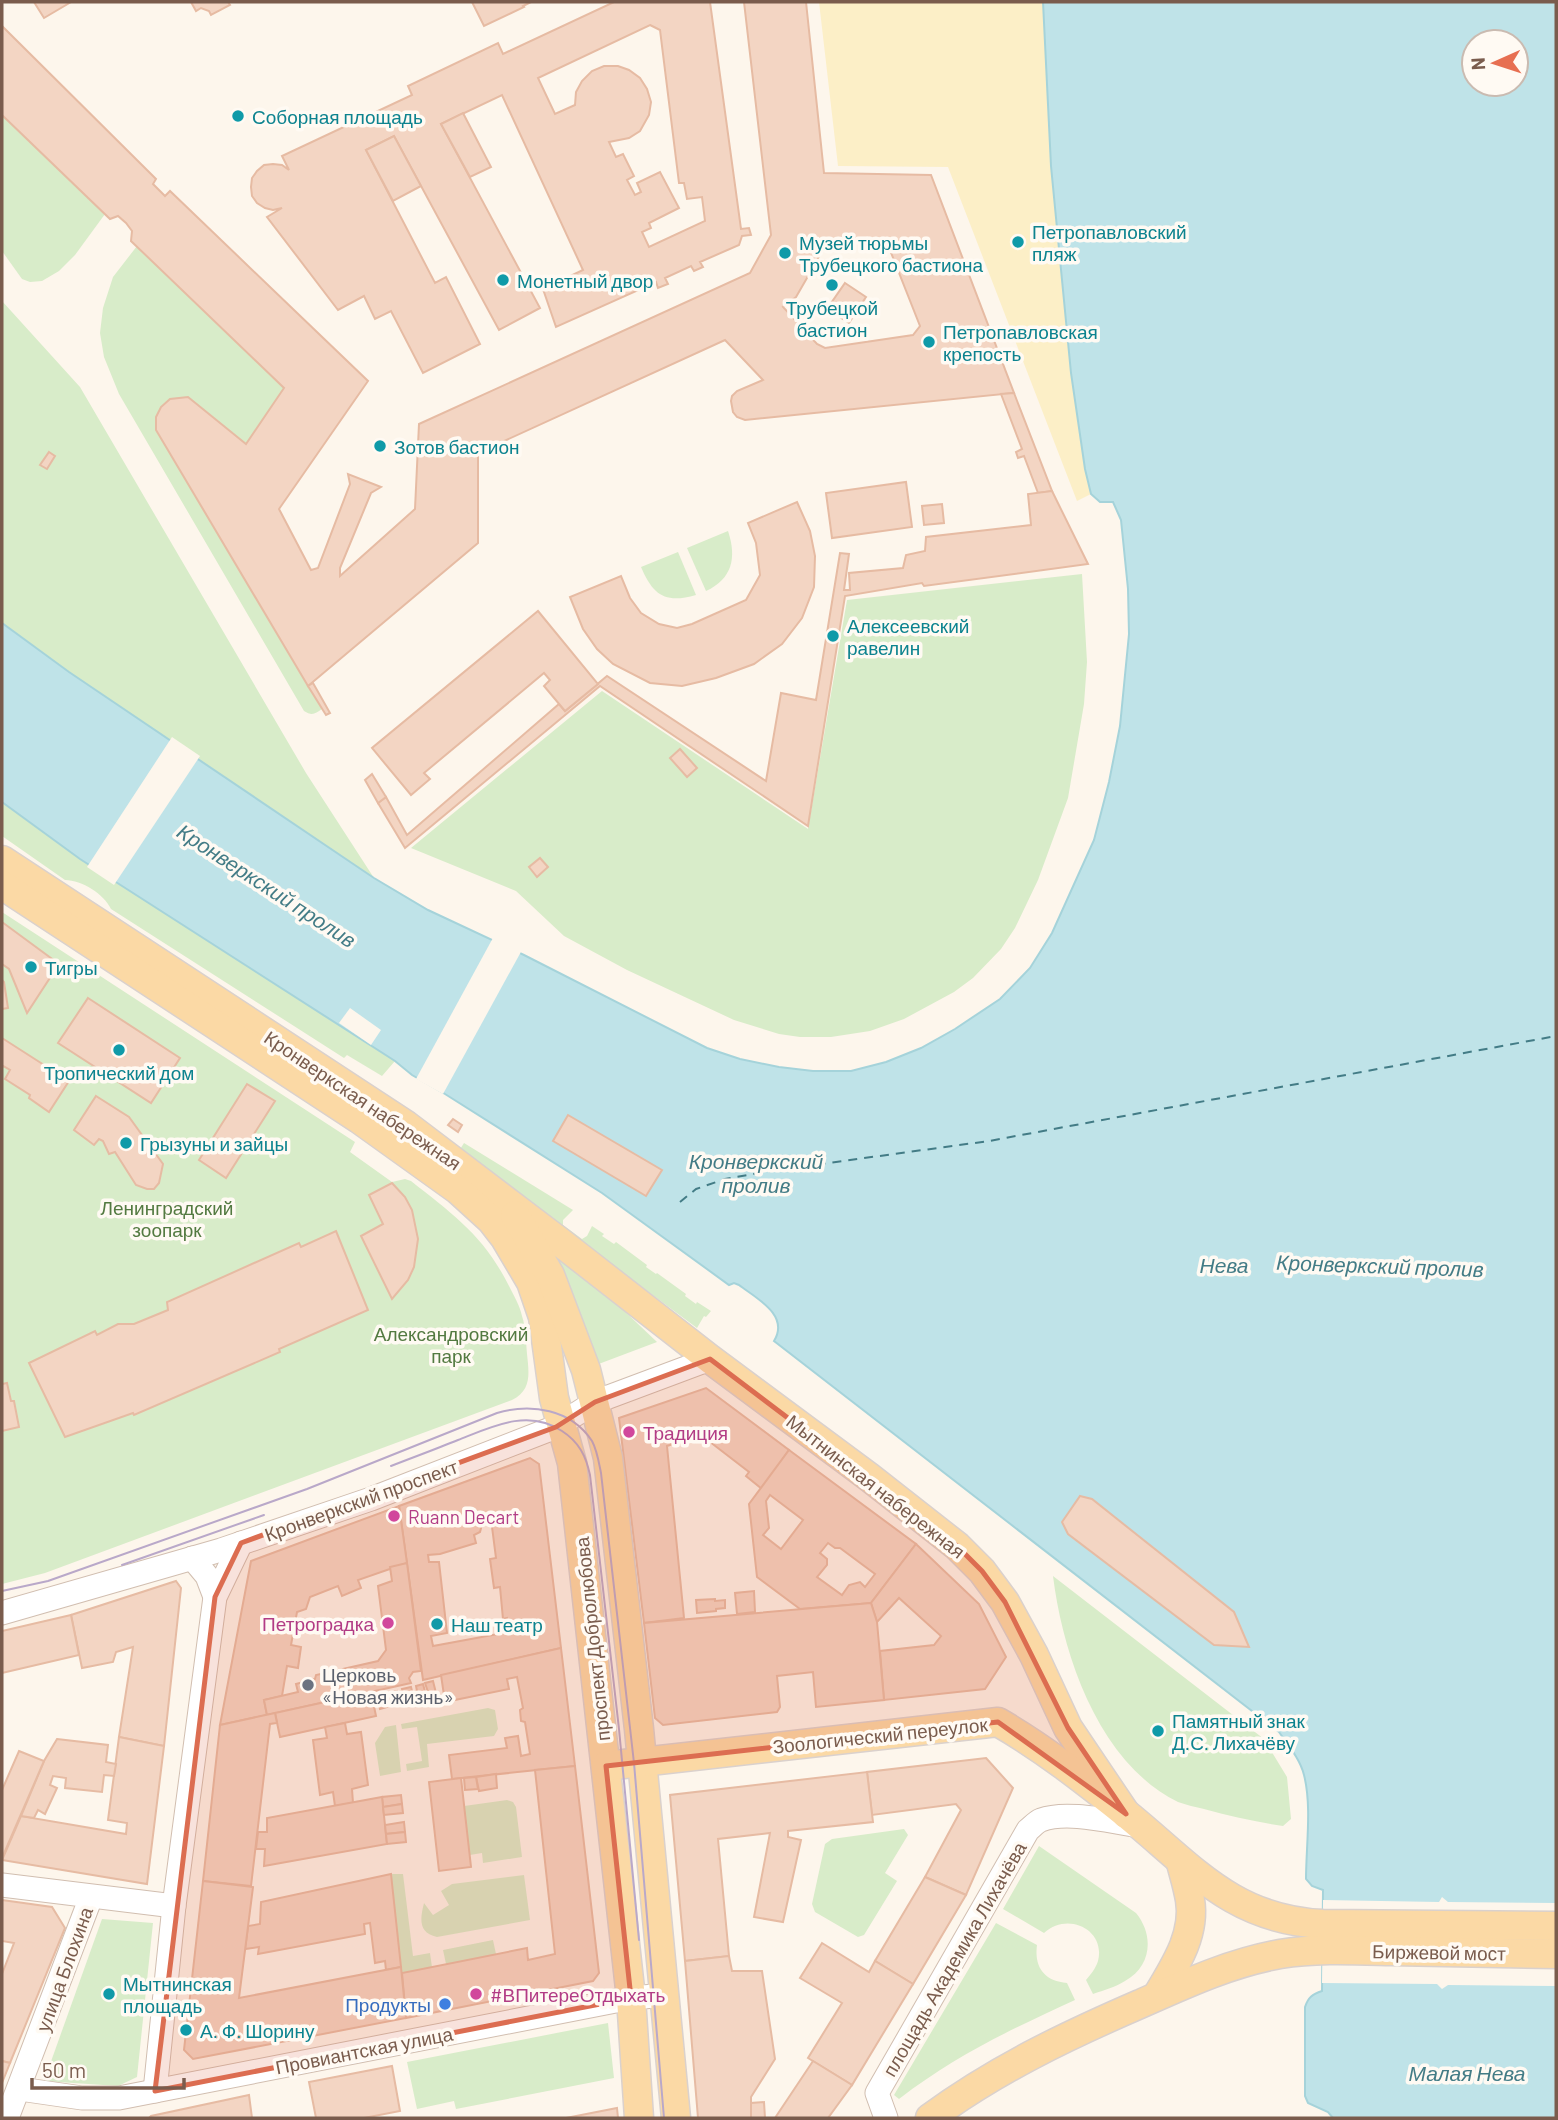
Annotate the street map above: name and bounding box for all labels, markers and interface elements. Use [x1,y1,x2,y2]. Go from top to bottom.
north arrow [1460,28,1530,98]
text: N [1466,57,1489,71]
place label: Соборная площадь [252,105,423,128]
marker: Соборная площадь [230,108,246,124]
place label: Петропавловский пляж [1032,220,1187,265]
place label: Музей тюрьмы Трубецкого бастиона [799,231,984,276]
marker: Петропавловский пляж [1010,234,1026,250]
marker: Музей тюрьмы Трубецкого бастиона [777,245,793,261]
place label: Монетный двор [517,269,653,292]
marker: Монетный двор [495,272,511,288]
marker: Трубецкой бастион [824,277,840,293]
place label: Трубецкой бастион [786,296,878,341]
place label: Петропавловская крепость [943,320,1098,365]
marker: Петропавловская крепость [921,334,937,350]
place label: Зотов бастион [394,435,519,458]
marker: Зотов бастион [372,438,388,454]
place label: Алексеевский равелин [847,614,969,659]
marker: Алексеевский равелин [825,628,841,644]
water label: Кронверкский пролив [173,818,361,952]
place label: Тигры [45,956,98,979]
marker: Тигры [23,959,39,975]
street label: Кронверкская набережная [260,1025,466,1175]
marker: Тропический дом [111,1042,127,1058]
place label: Тропический дом [44,1061,194,1084]
place label: Грызуны и зайцы [140,1132,288,1155]
marker: Грызуны и зайцы [118,1135,134,1151]
water label: Кронверкский пролив [689,1148,824,1197]
park label: Ленинградский зоопарк [101,1196,233,1241]
water label: Кронверкский пролив [1276,1249,1484,1281]
water label: Нева [1199,1252,1249,1277]
park label: Александровский парк [374,1322,528,1367]
street label: Мытнинская набережная [782,1409,970,1563]
place label: Традиция [643,1421,728,1444]
marker: Традиция [621,1424,637,1440]
street label: Кронверкский проспект [261,1454,461,1546]
place label: Ruann Decart [408,1505,519,1528]
marker: Ruann Decart [386,1508,402,1524]
street label: проспект Добролюбова [570,1535,614,1742]
place label: Петроградка [262,1612,374,1635]
place label: Наш театр [451,1613,543,1636]
marker: Петроградка [380,1615,396,1631]
marker: Наш театр [429,1616,445,1632]
place label: Церковь «Новая жизнь» [322,1663,454,1708]
marker: Церковь «Новая жизнь» [300,1677,316,1693]
place label: Памятный знак Д.С. Лихачёву [1172,1709,1306,1754]
street label: Зоологический переулок [771,1712,989,1758]
marker: Памятный знак Д.С. Лихачёву [1150,1723,1166,1739]
street label: площадь Академика Лихачёва [877,1837,1031,2080]
street label: улица Блохина [31,1903,97,2035]
street label: Биржевой мост [1372,1939,1506,1965]
place label: Мытнинская площадь [123,1972,232,2017]
place label: #ВПитереОтдыхать [490,1983,665,2006]
marker: Мытнинская площадь [101,1986,117,2002]
marker: #ВПитереОтдыхать [468,1986,484,2002]
place label: Продукты [345,1993,431,2016]
marker: Продукты [437,1996,453,2012]
place label: А. Ф. Шорину [200,2019,315,2042]
street label: Провиантская улица [273,2021,455,2078]
marker: А. Ф. Шорину [178,2022,194,2038]
scale bar [32,2046,184,2090]
text: 50 m [42,2057,86,2082]
water label: Малая Нева [1408,2060,1526,2085]

